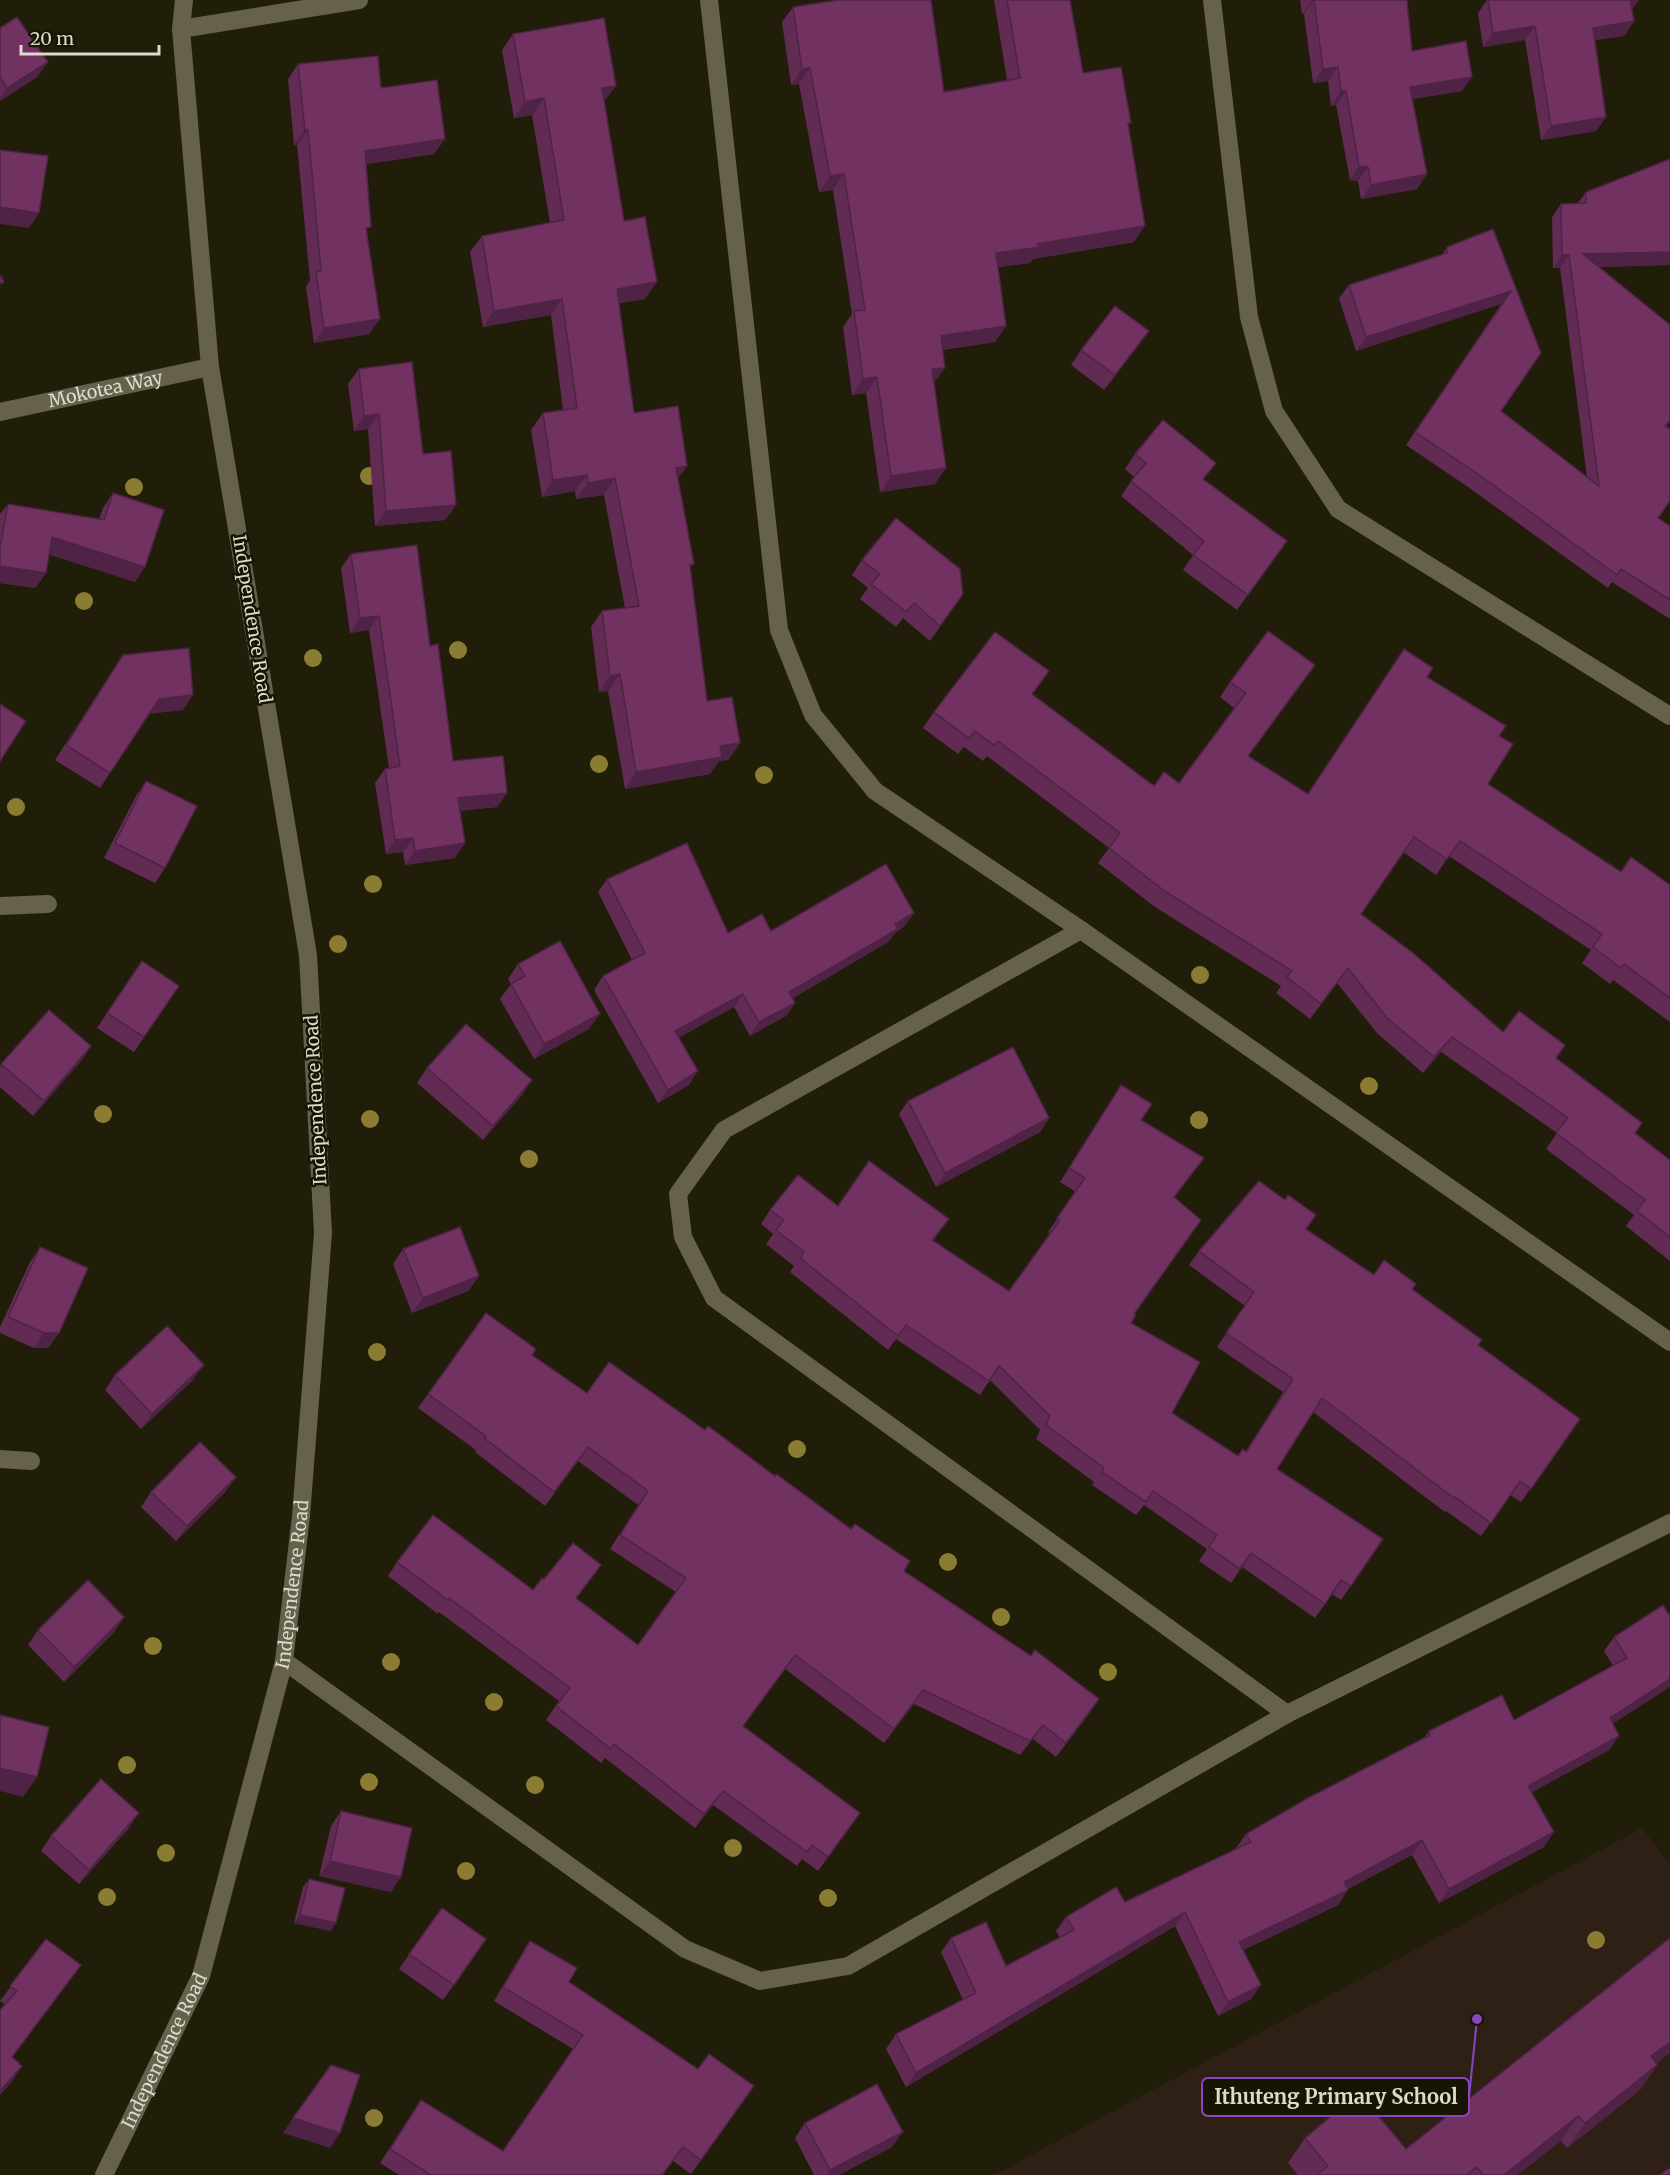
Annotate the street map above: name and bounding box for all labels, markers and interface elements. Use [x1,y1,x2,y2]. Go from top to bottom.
scale bar [21,18,159,56]
text: 20 m [30,27,74,50]
street label: Mokotea Way [46,365,165,412]
street label: Independence Road [228,533,277,705]
street label: Independence Road [300,1014,331,1186]
street label: Independence Road [270,1499,313,1672]
street label: Independence Road [116,1969,212,2132]
callout: Ithuteng Primary School [1202,2078,1469,2116]
text: Ithuteng Primary School [1214,2084,1458,2109]

